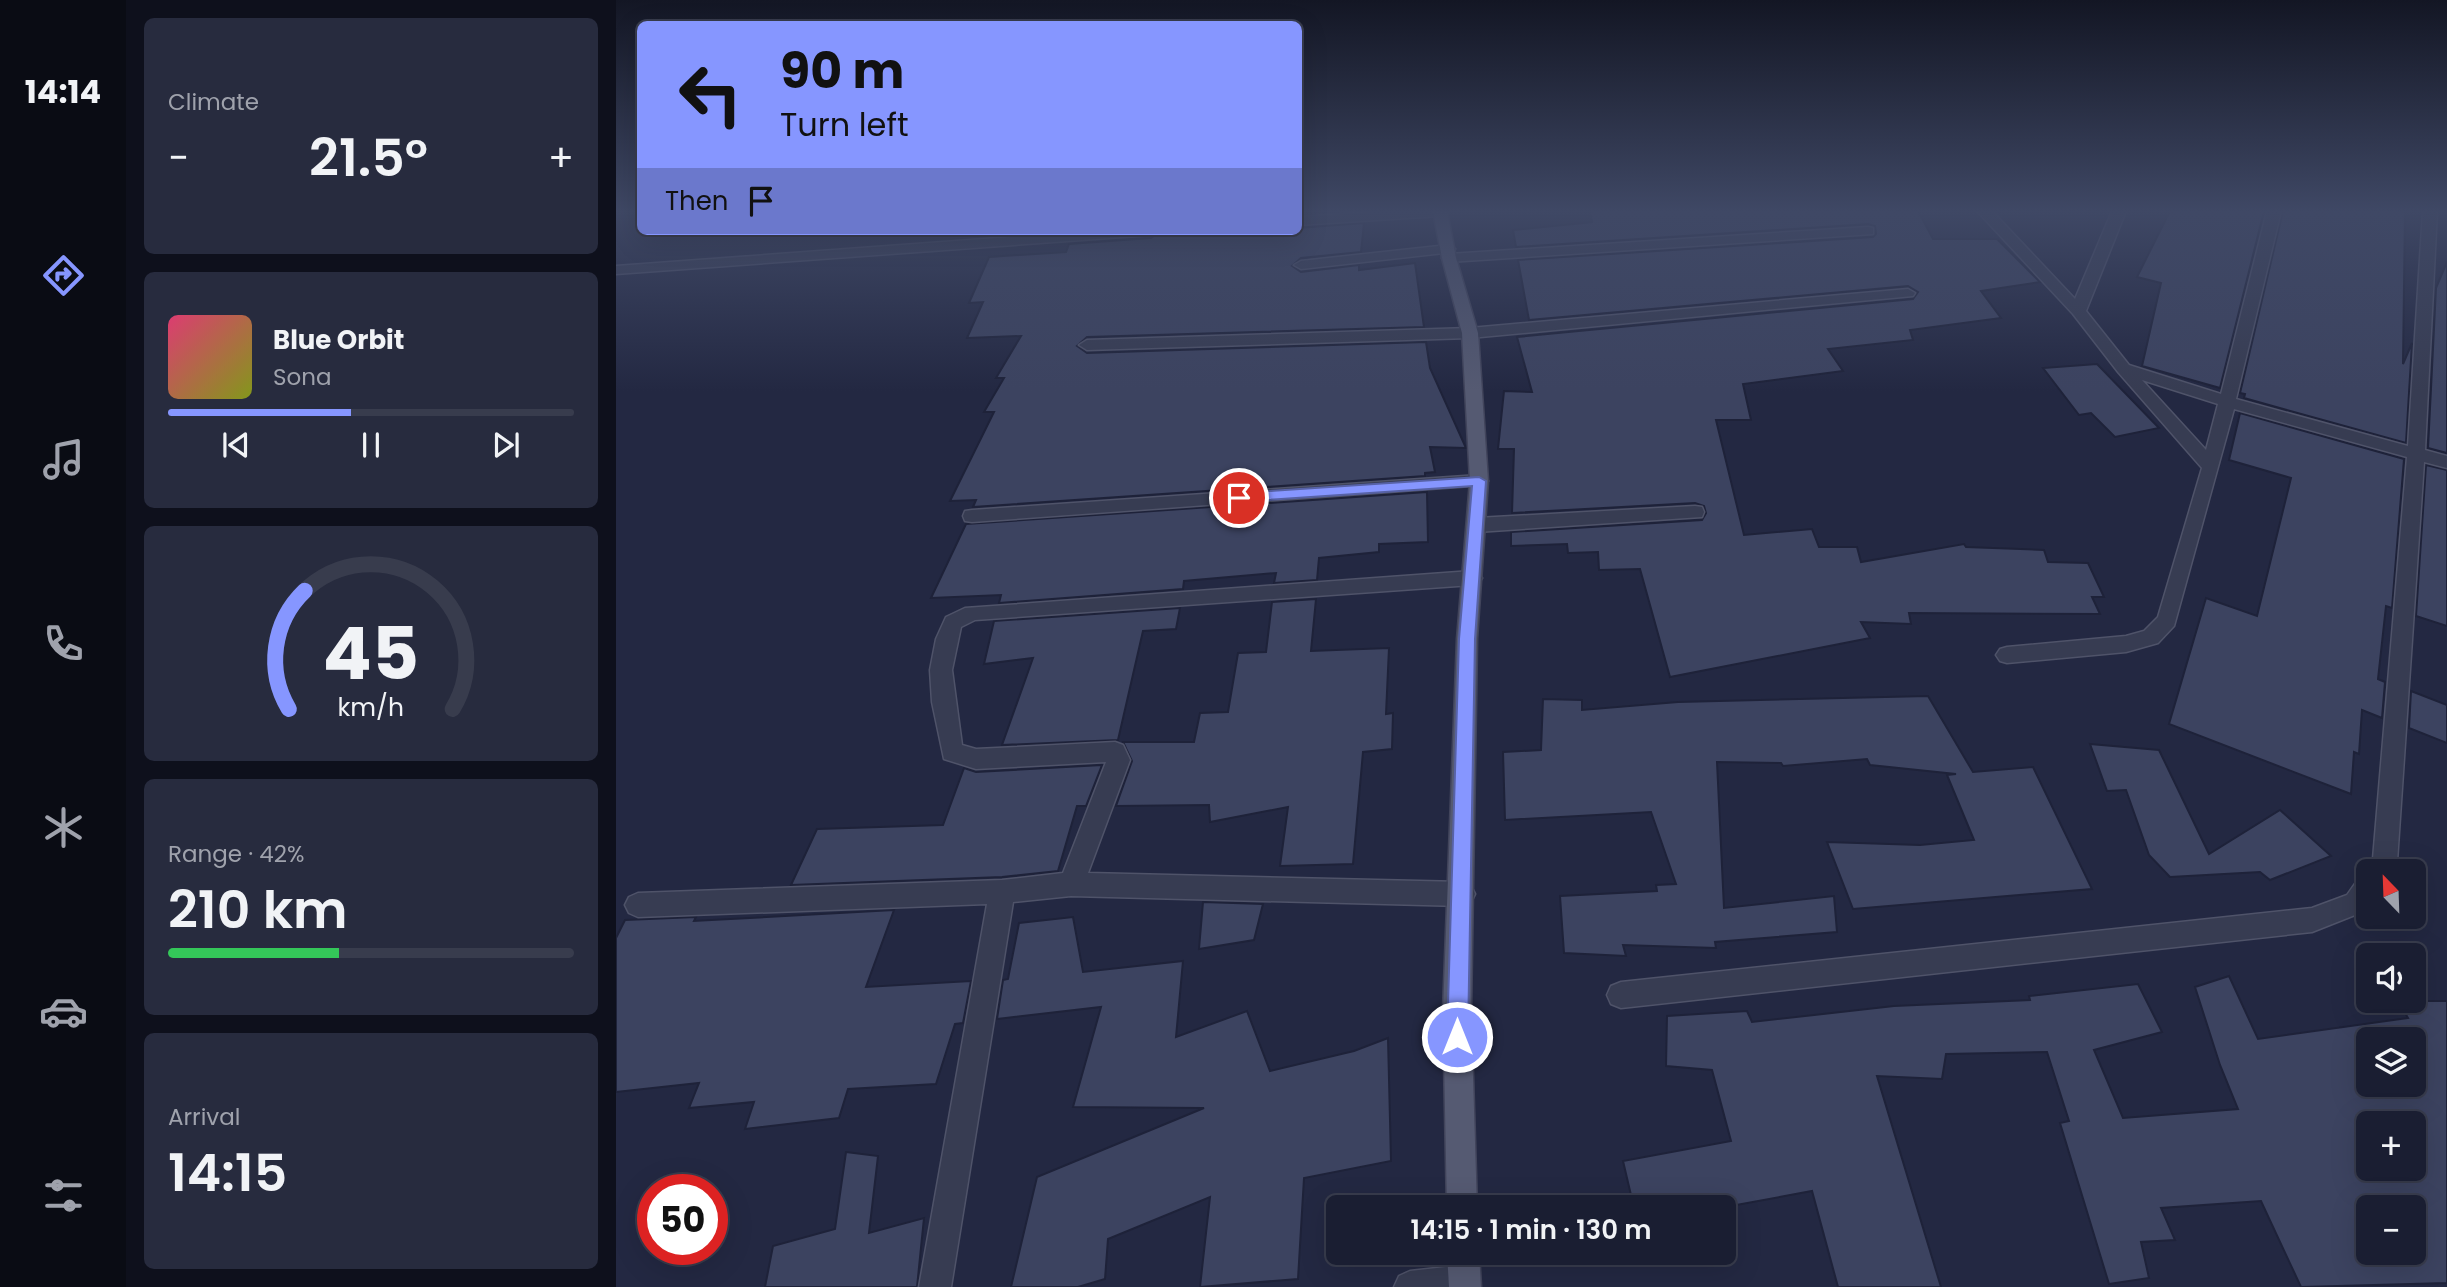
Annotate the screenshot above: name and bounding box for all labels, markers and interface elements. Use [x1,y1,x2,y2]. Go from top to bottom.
text: 90 m [780,37,904,105]
icon: left [665,49,756,140]
text: 14:14 [25,69,101,114]
text: Climate [168,86,259,118]
text: Turn left [780,102,909,147]
text: 21.5° [309,121,428,194]
text: − [168,131,189,184]
text: + [548,131,574,184]
icon: arrive [742,182,780,220]
text: Then [665,183,728,219]
icon: directions [39,251,88,300]
text: Blue Orbit [273,322,404,358]
text: Sona [273,361,332,393]
icon: previous [217,426,255,464]
icon: pause [352,426,390,464]
icon: next [487,426,525,464]
icon: music [39,435,88,484]
pin [1209,468,1269,528]
icon: arrive [1220,479,1258,517]
text: 45 [323,604,419,705]
icon: phone [39,619,88,668]
text: km/h [338,690,404,725]
icon: climate [39,803,88,852]
text: Range · 42% [168,838,304,870]
north arrow [2356,859,2426,929]
map controls [2356,859,2426,1265]
text: 210 km [168,873,348,946]
button: sound [2356,943,2426,1013]
icon: car [39,987,88,1036]
position arrow [1420,1000,1494,1074]
button: layers [2356,1027,2426,1097]
text: Arrival [168,1101,240,1133]
button: + [2356,1111,2426,1181]
text: 14:15 [168,1136,287,1209]
icon: filters [39,1171,88,1220]
speed limit sign: 50 [637,1174,728,1265]
button: − [2356,1195,2426,1265]
text: 14:15 · 1 min · 130 m [1411,1212,1651,1248]

